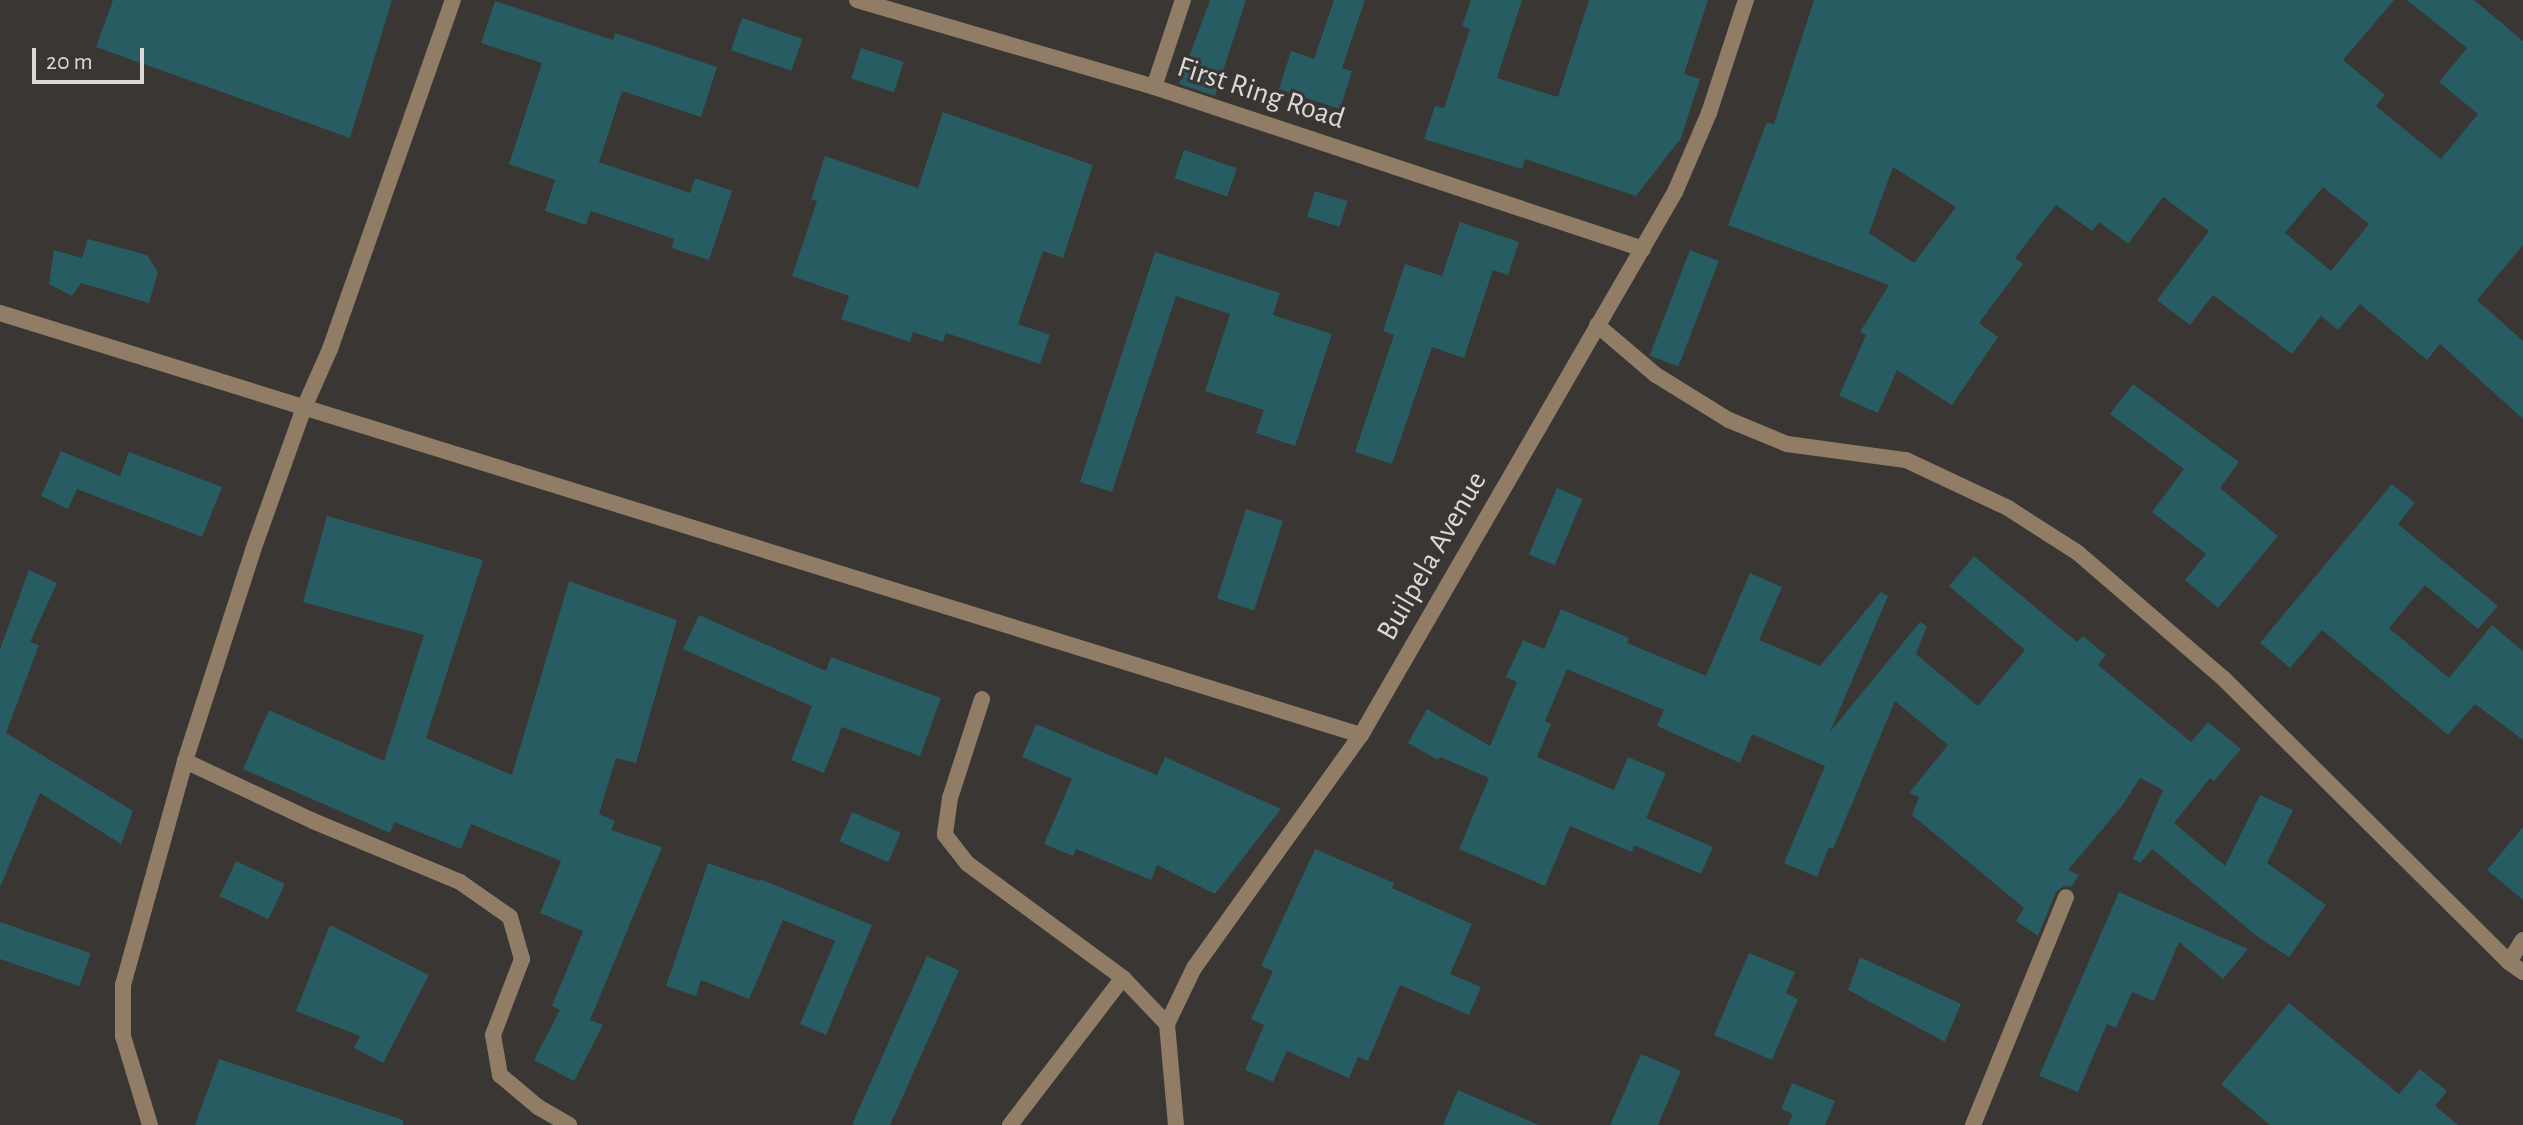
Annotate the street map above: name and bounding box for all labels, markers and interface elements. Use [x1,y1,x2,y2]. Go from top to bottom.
scale bar [36,32,148,82]
street label: First Ring Road [1173,49,1349,137]
text: 20 m [46,50,93,74]
street label: Builpela Avenue [1369,465,1495,647]

